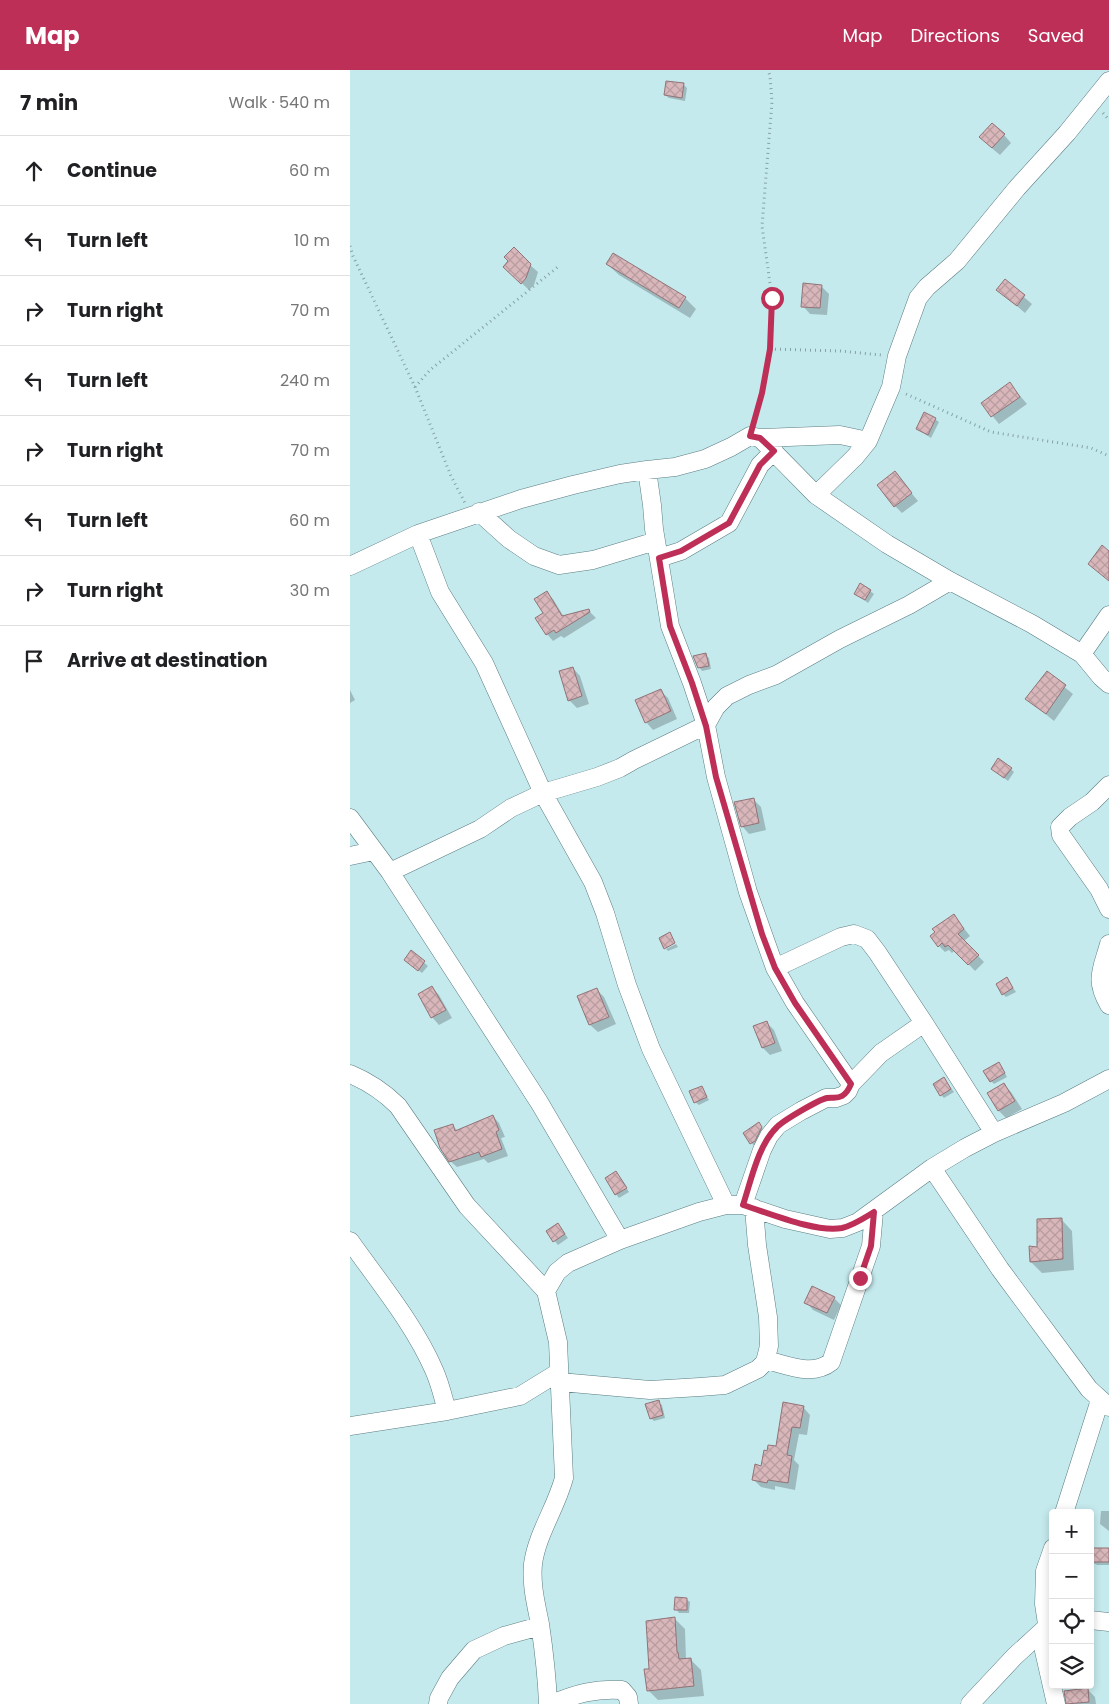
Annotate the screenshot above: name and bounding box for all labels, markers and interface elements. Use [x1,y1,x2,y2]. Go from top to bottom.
text: Map [25,19,80,52]
text: Map [843,23,882,48]
text: Directions [910,23,1000,48]
text: Saved [1028,23,1084,48]
text: 7 min [20,88,78,117]
text: Walk · 540 m [229,91,330,114]
icon: ahead [20,157,48,185]
text: Continue [67,157,157,184]
text: 60 m [289,159,330,182]
icon: left [20,227,48,255]
text: Turn left [67,227,148,254]
text: 10 m [294,229,330,252]
route start [761,287,784,310]
icon: right [20,297,48,325]
text: Turn right [67,297,163,324]
text: 70 m [290,299,330,322]
icon: left [20,367,48,395]
text: Turn left [67,367,148,394]
text: 240 m [280,369,330,392]
icon: right [20,437,48,465]
text: Turn right [67,437,163,464]
text: 70 m [290,439,330,462]
icon: left [20,507,48,535]
text: Turn left [67,507,148,534]
text: 60 m [289,509,330,532]
icon: right [20,577,48,605]
text: Turn right [67,577,163,604]
text: 30 m [290,579,330,602]
icon: arrive [20,647,48,675]
text: Arrive at destination [67,647,268,674]
route end [849,1267,872,1290]
map controls [1049,1509,1094,1689]
button: + [1049,1509,1094,1554]
button: − [1049,1554,1094,1599]
button: locate [1049,1599,1094,1644]
button: layers [1049,1644,1094,1689]

